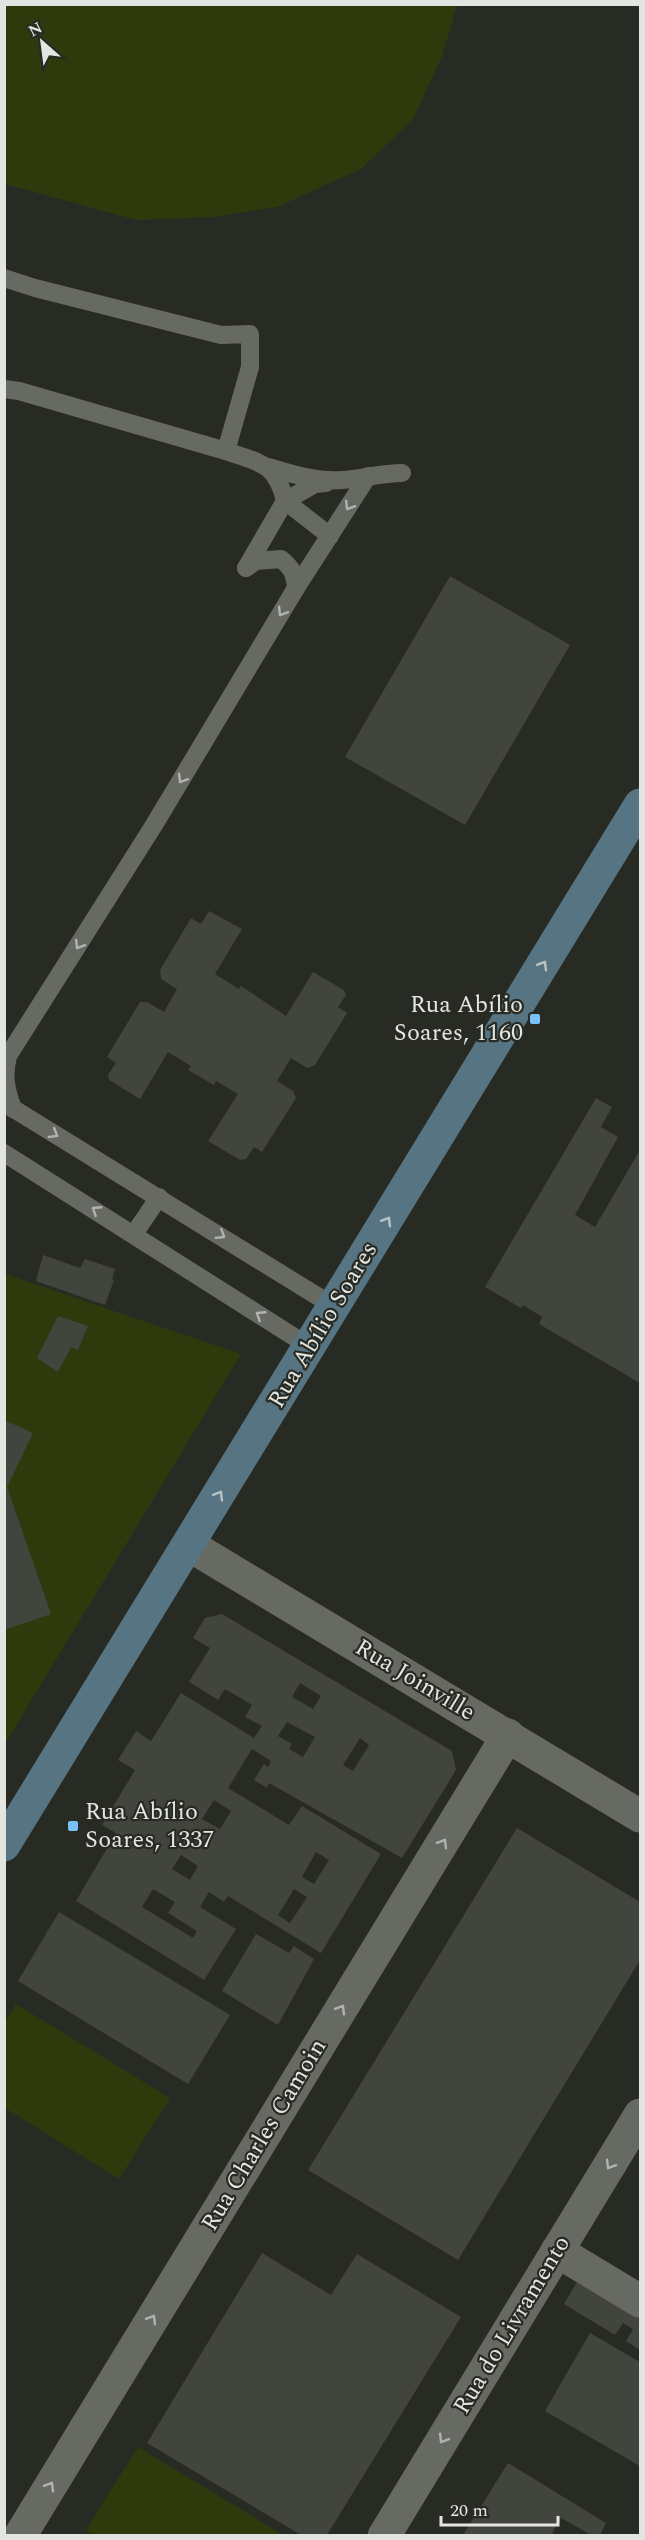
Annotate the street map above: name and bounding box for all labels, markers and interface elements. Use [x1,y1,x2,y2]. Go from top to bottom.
north arrow [12,12,72,72]
text: N [24,16,47,43]
one-way arrow [344,500,356,510]
one-way arrow [277,606,289,616]
one-way arrow [177,773,189,783]
one-way arrow [74,939,86,949]
one-way arrow [535,961,547,971]
place label: Rua Abílio Soares, 1160 [394,987,523,1051]
marker: Rua Abílio Soares, 1160 [528,1012,542,1026]
one-way arrow [48,1126,58,1138]
one-way arrow [92,1206,102,1218]
one-way arrow [379,1217,391,1227]
one-way arrow [215,1228,225,1240]
street label: Rua Abílio Soares [259,1235,387,1415]
one-way arrow [256,1312,267,1323]
one-way arrow [212,1491,224,1501]
street label: Rua Joinville [348,1630,482,1730]
place label: Rua Abílio Soares, 1337 [85,1794,214,1858]
marker: Rua Abílio Soares, 1337 [66,1819,80,1833]
one-way arrow [435,1839,447,1849]
one-way arrow [334,2005,346,2015]
street label: Rua Charles Camoin [192,2032,336,2238]
one-way arrow [606,2159,618,2169]
street label: Rua do Livramento [444,2229,580,2421]
one-way arrow [145,2315,157,2325]
one-way arrow [439,2433,450,2443]
one-way arrow [43,2482,55,2492]
scale bar [441,2489,558,2527]
text: 20 m [450,2497,488,2524]

